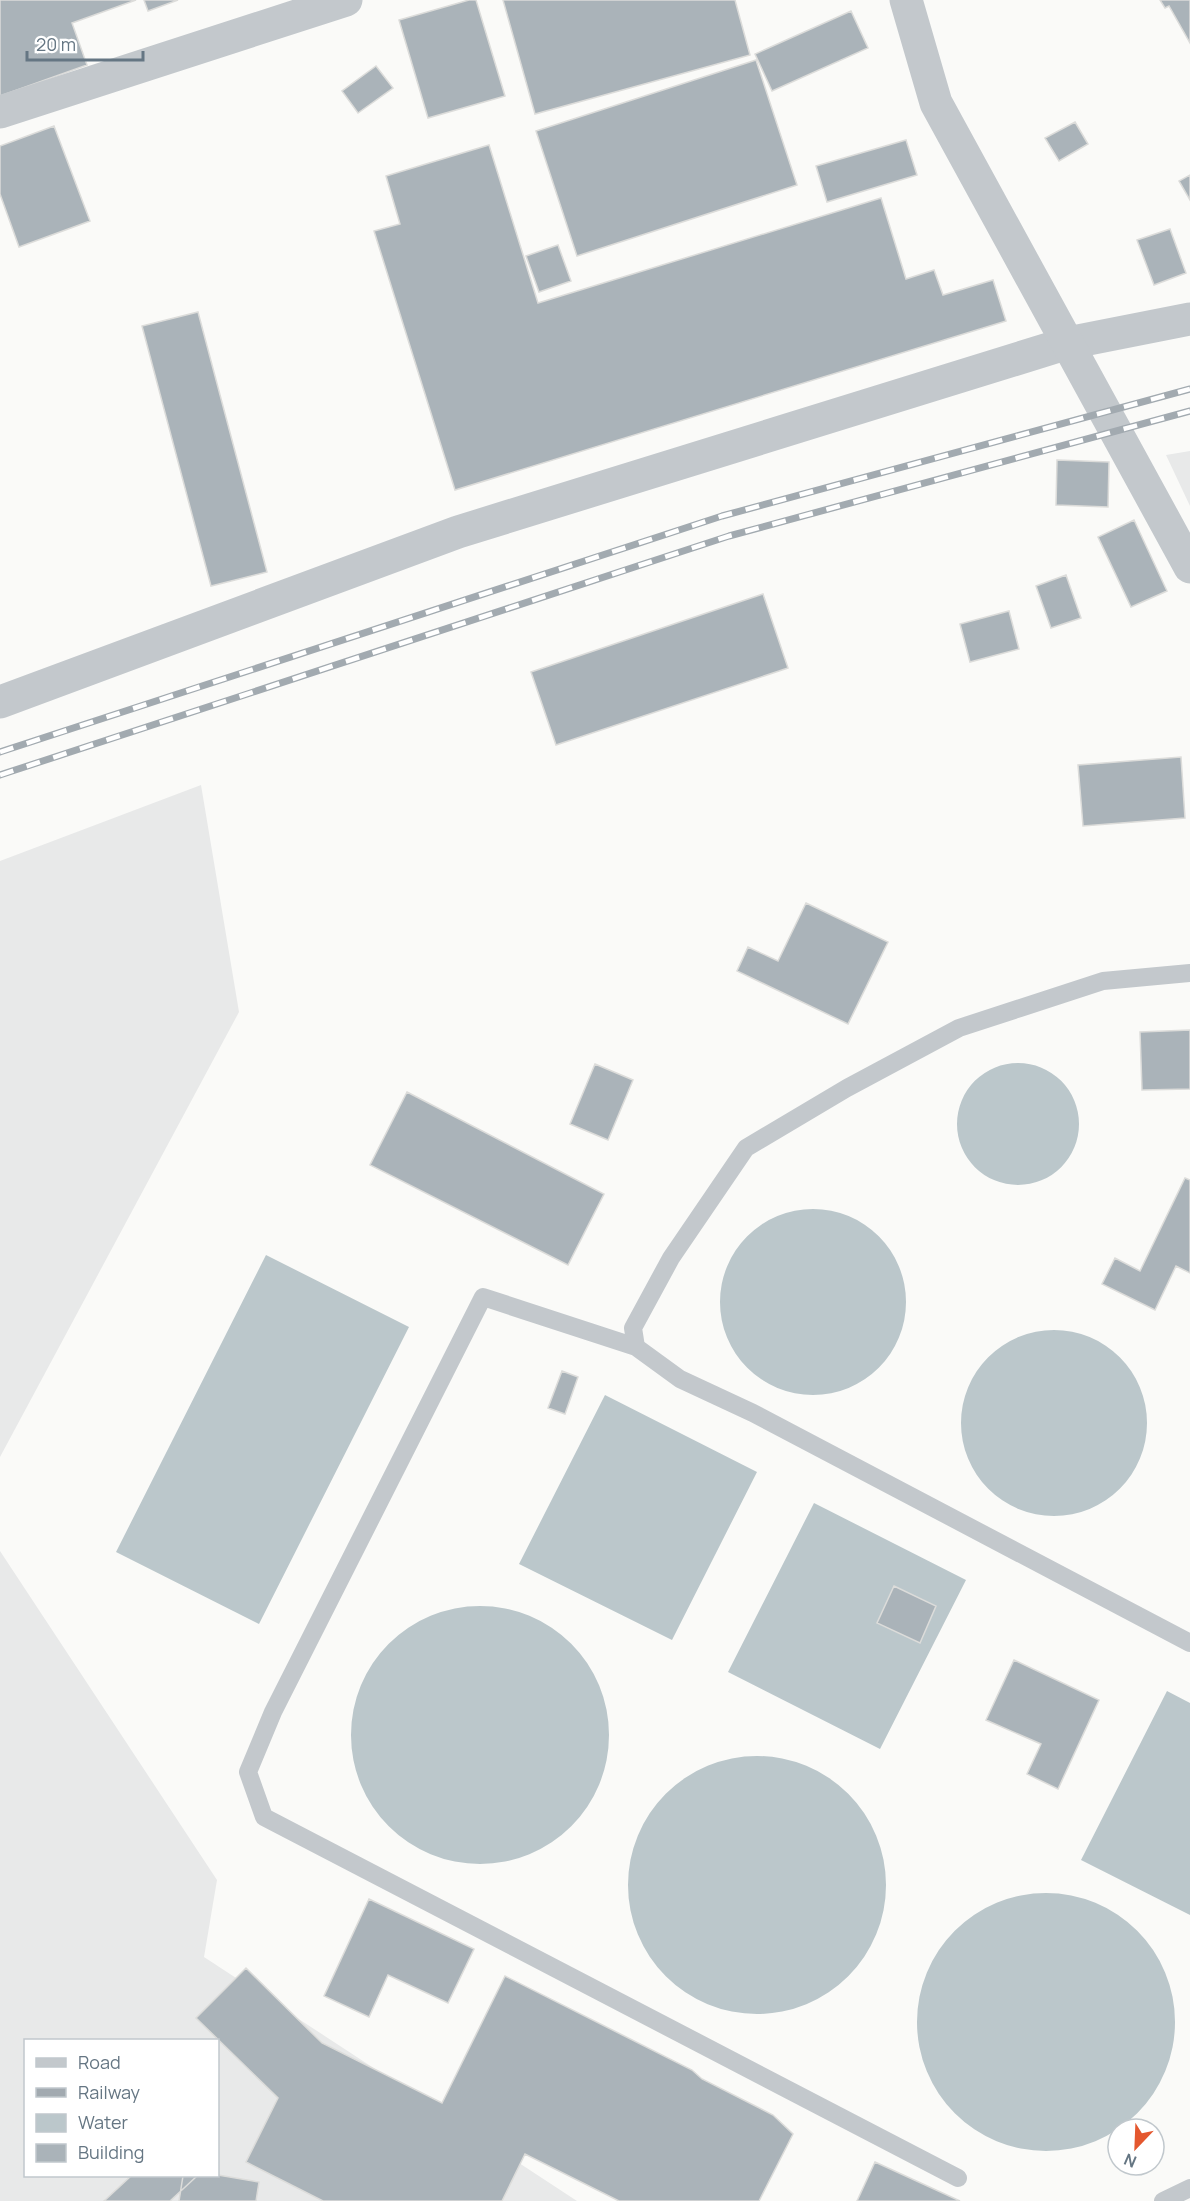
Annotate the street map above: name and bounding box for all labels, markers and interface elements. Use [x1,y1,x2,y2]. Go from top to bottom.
scale bar [27,24,142,62]
text: 20 m [36,32,76,56]
legend [24,2039,219,2177]
text: Road [78,2050,121,2074]
text: Railway [78,2080,140,2104]
text: Water [78,2110,128,2134]
north arrow [1106,2117,1166,2177]
text: Building [78,2140,144,2164]
text: N [1121,2148,1140,2173]

